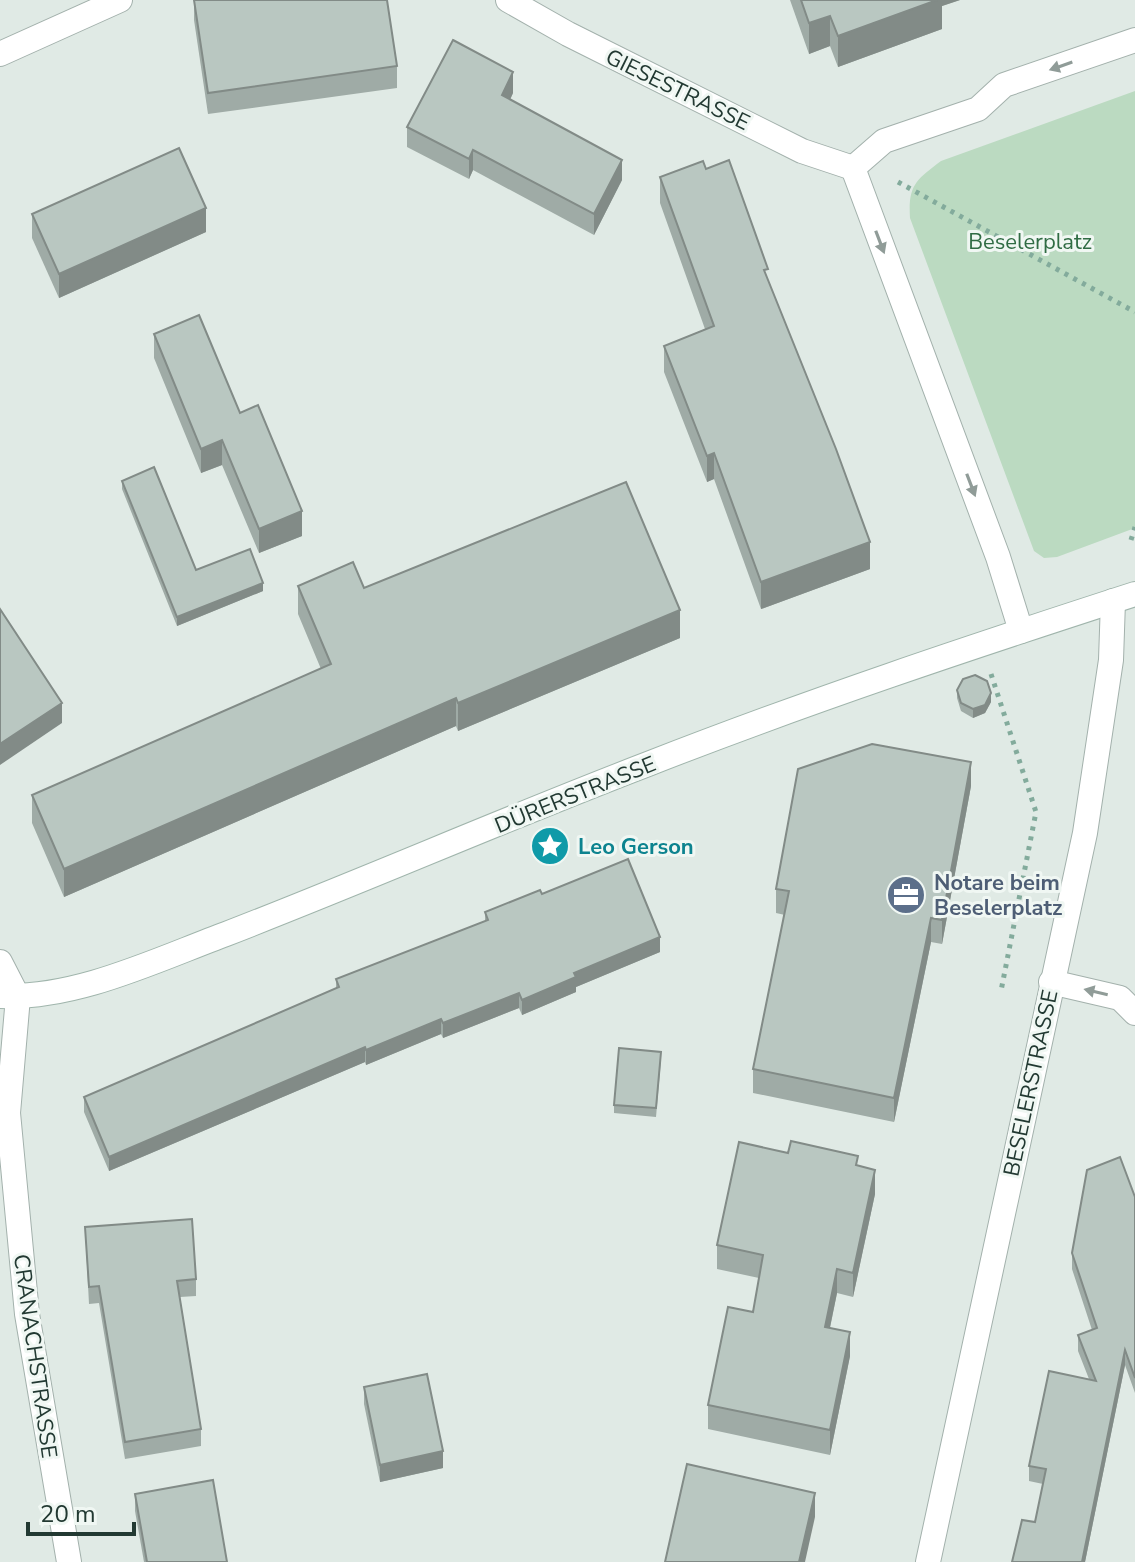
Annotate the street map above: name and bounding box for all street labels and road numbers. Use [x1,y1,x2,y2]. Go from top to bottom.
street label: GIESESTRASSE [600,42,755,138]
street label: DÜRERSTRASSE [490,749,660,841]
street label: BESELERSTRASSE [997,987,1065,1179]
street label: CRANACHSTRASSE [6,1252,64,1460]

